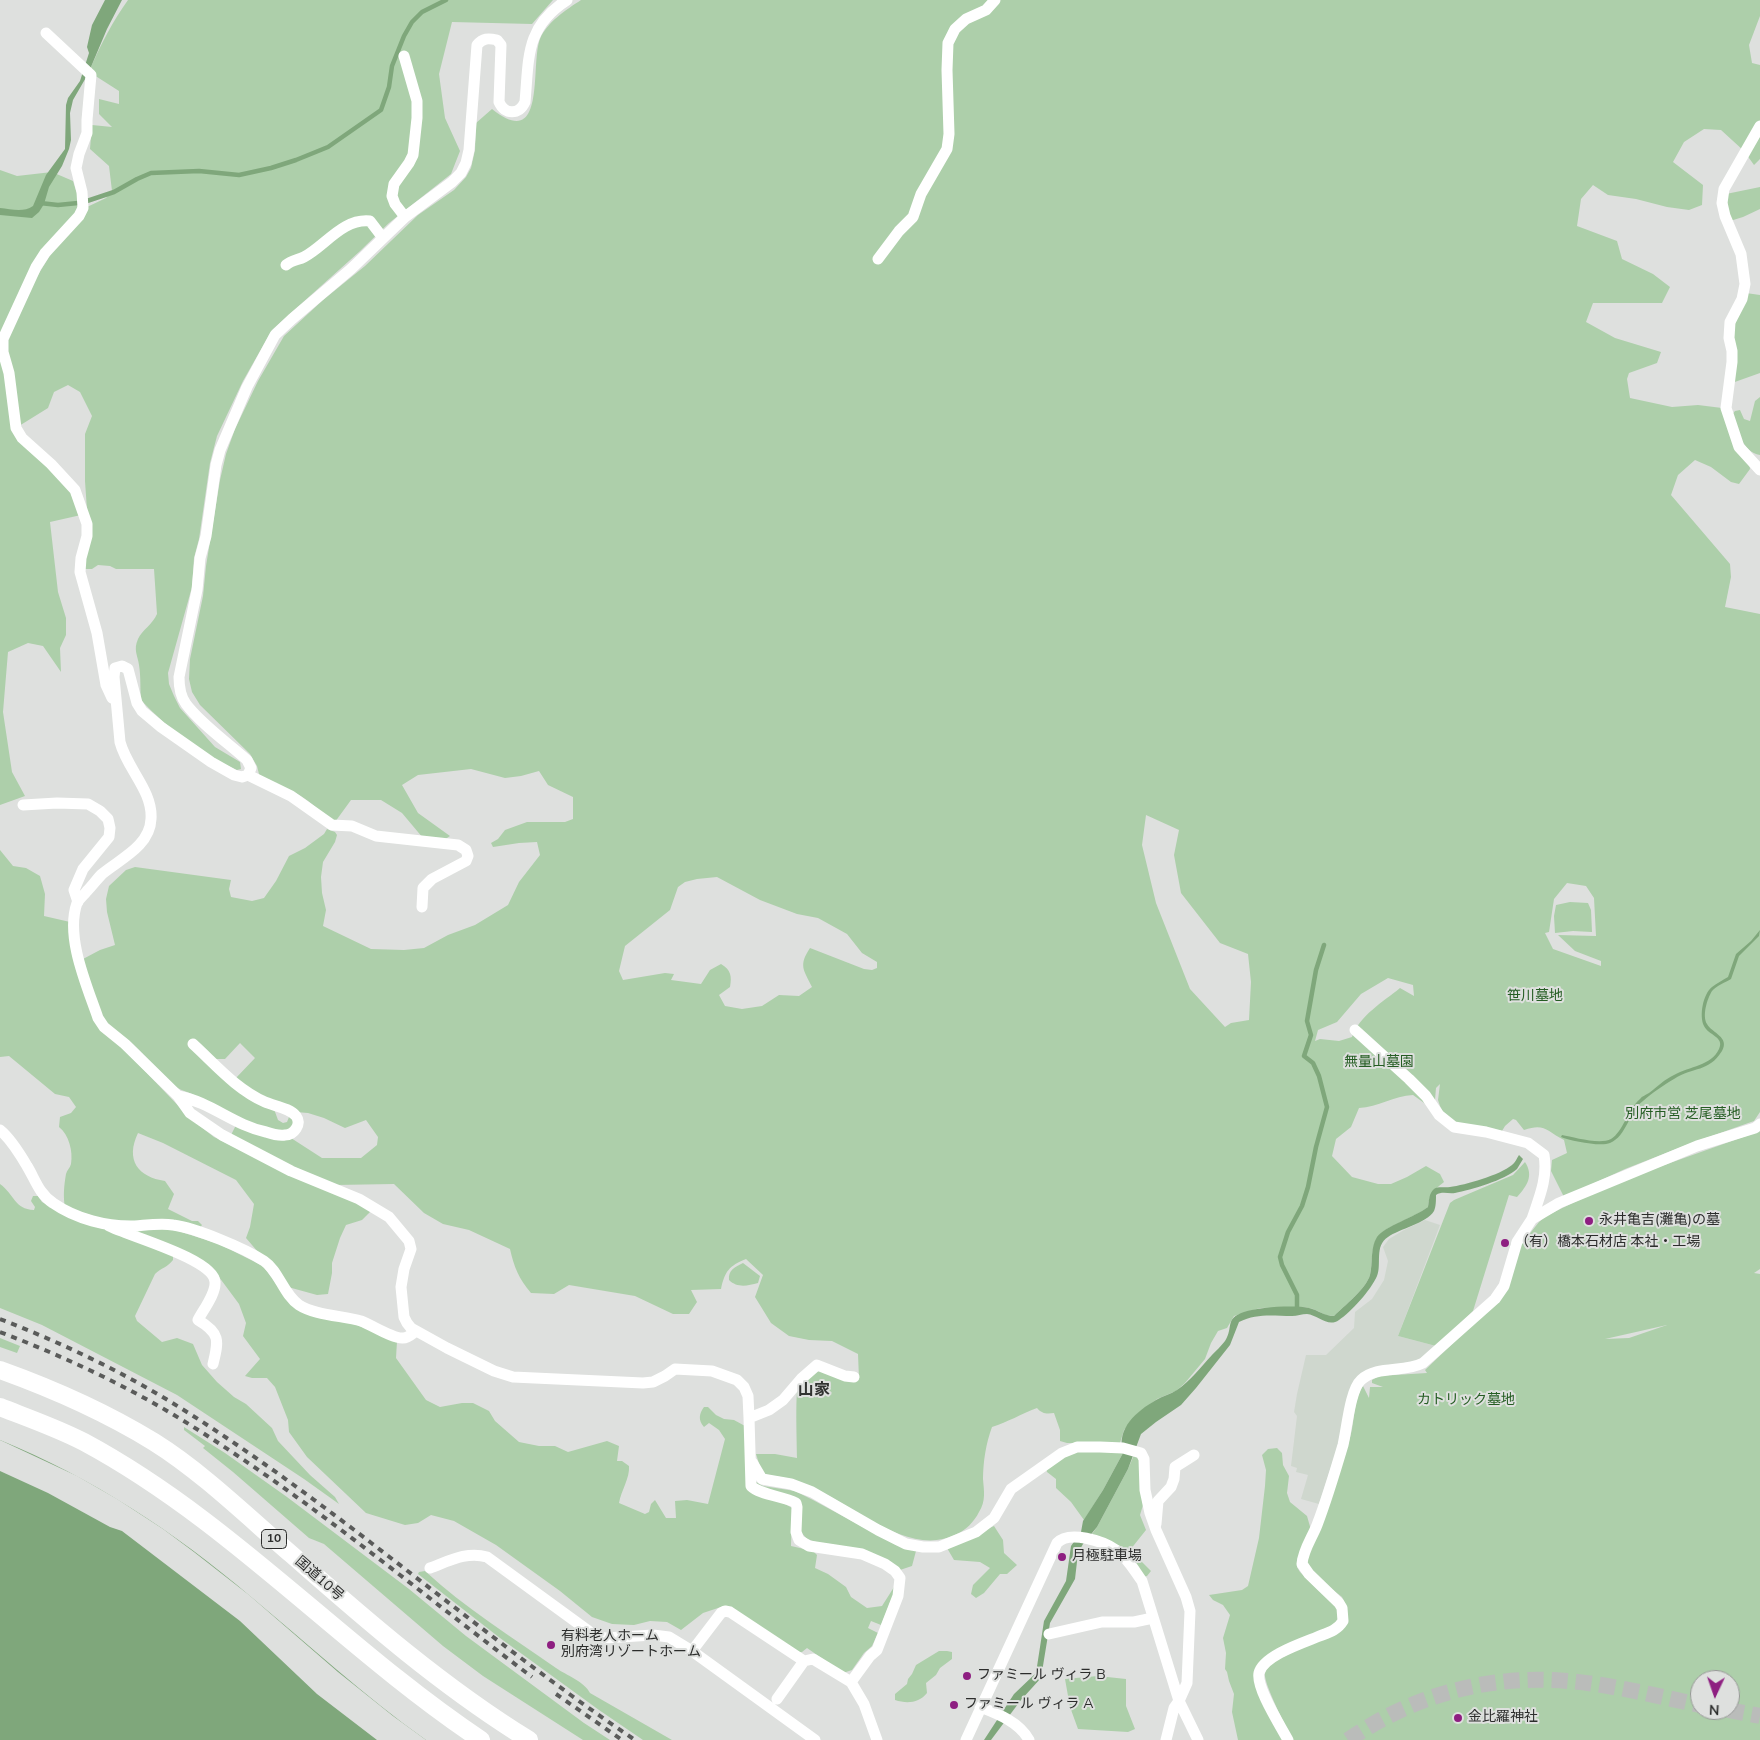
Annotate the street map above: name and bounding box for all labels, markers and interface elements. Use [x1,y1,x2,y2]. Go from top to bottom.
park label: 笹川墓地 [1507,989,1563,1005]
park label: 無量山墓園 [1344,1055,1414,1071]
park label: 別府市営 芝尾墓地 [1625,1107,1741,1123]
place label: 永井亀吉(灘亀)の墓 [1599,1213,1720,1229]
marker: 永井亀吉(灘亀)の墓 [1583,1215,1595,1227]
place label: （有）橋本石材店 本社・工場 [1515,1235,1701,1251]
marker: （有）橋本石材店 本社・工場 [1499,1237,1511,1249]
district label: 山家 [798,1381,830,1401]
park label: カトリック墓地 [1417,1393,1515,1409]
road number: 10 [262,1530,286,1548]
place label: 月極駐車場 [1072,1549,1142,1565]
marker: 月極駐車場 [1056,1551,1068,1563]
street label: 国道10号 [291,1553,347,1605]
place label: 有料老人ホーム 別府湾リゾートホーム [561,1629,701,1661]
marker: 有料老人ホーム 別府湾リゾートホーム [545,1639,557,1651]
place label: ファミール ヴィラ B [977,1668,1106,1684]
marker: ファミール ヴィラ B [961,1670,973,1682]
north arrow [1690,1670,1740,1720]
place label: ファミール ヴィラ A [964,1697,1093,1713]
marker: ファミール ヴィラ A [948,1699,960,1711]
text: N [1709,1700,1720,1719]
place label: 金比羅神社 [1468,1710,1538,1726]
marker: 金比羅神社 [1452,1712,1464,1724]

